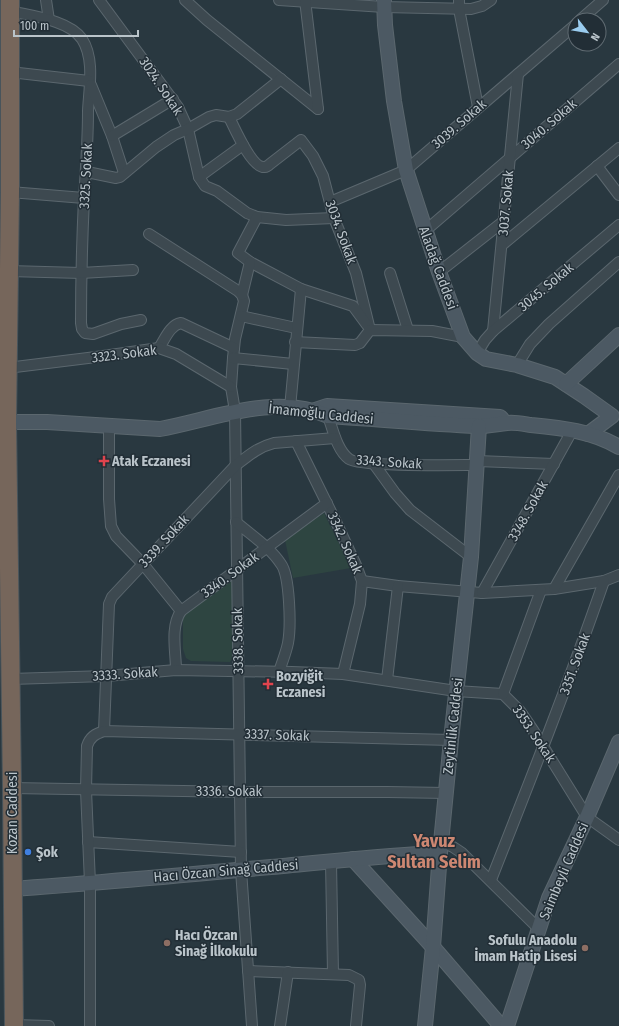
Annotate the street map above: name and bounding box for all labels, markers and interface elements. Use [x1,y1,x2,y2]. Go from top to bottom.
scale bar [14,12,138,38]
north arrow [567,12,607,52]
text: 100 m [20,19,49,33]
text: N [588,31,602,43]
street label: 3024. Sokak [135,54,187,119]
street label: 3039. Sokak [428,95,490,152]
street label: 3040. Sokak [518,95,581,153]
street label: 3325. Sokak [76,142,96,209]
street label: 3037. Sokak [495,169,517,236]
street label: 3034. Sokak [322,198,361,267]
street label: Aladağ Caddesi [415,224,461,312]
street label: 3045. Sokak [515,259,577,315]
street label: 3323. Sokak [91,342,158,366]
street label: İmamoğlu Caddesi [268,400,374,428]
street label: 3343. Sokak [356,451,423,473]
place label: Atak Eczanesi [111,453,191,470]
marker: Atak Eczanesi [99,456,109,466]
street label: 3348. Sokak [504,477,552,544]
street label: 3342. Sokak [324,510,366,577]
street label: 3339. Sokak [135,511,193,571]
street label: 3340. Sokak [198,548,262,602]
street label: 3338. Sokak [229,607,247,674]
street label: 3351. Sokak [556,631,594,697]
street label: 3333. Sokak [92,663,159,685]
place label: Bozyiğit Eczanesi [276,668,326,701]
street label: Zeytinlik Caddesi [439,677,467,775]
marker: Bozyiğit Eczanesi [263,679,273,689]
street label: 3353. Sokak [509,702,560,766]
street label: 3337. Sokak [244,725,310,745]
street label: Kozan Caddesi [4,772,21,854]
street label: 3336. Sokak [196,783,263,800]
street label: Saimbeyli Caddesi [536,820,592,922]
district label: Yavuz Sultan Selim [387,830,481,873]
place label: Şok [36,844,59,862]
marker: Şok [23,847,33,857]
street label: Hacı Özcan Sinağ Caddesi [153,855,299,886]
place label: Hacı Özcan Sinağ İlkokulu [175,926,257,960]
place label: Sofulu Anadolu İmam Hatip Lisesi [474,932,577,965]
marker: Hacı Özcan Sinağ İlkokulu [162,938,172,948]
marker: Sofulu Anadolu İmam Hatip Lisesi [580,943,590,953]

